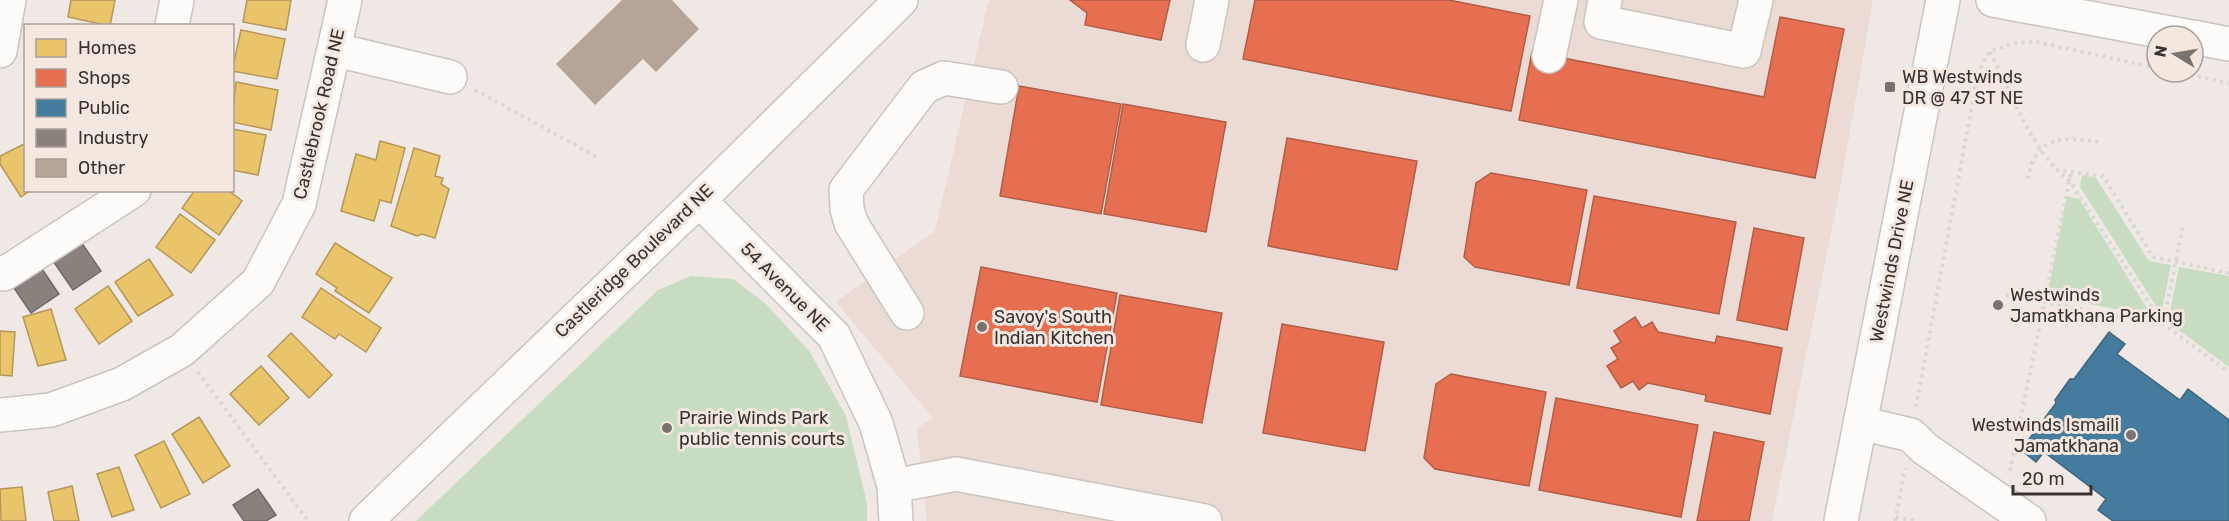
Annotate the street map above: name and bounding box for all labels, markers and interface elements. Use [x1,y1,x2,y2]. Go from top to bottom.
legend [24,24,234,192]
north arrow [2145,24,2205,84]
street label: Castlebrook Road NE [289,26,349,202]
text: Homes [78,37,136,59]
text: N [2150,44,2171,59]
place label: WB Westwinds DR @ 47 ST NE [1902,66,2023,109]
text: Shops [78,67,130,89]
marker: WB Westwinds DR @ 47 ST NE [1883,80,1897,94]
text: Public [78,97,130,119]
text: Industry [78,127,148,149]
text: Other [78,157,125,179]
street label: Westwinds Drive NE [1865,178,1919,344]
street label: Castleridge Boulevard NE [550,180,718,342]
street label: 54 Avenue NE [736,238,834,336]
place label: Westwinds Jamatkhana Parking [2010,284,2183,327]
marker: Westwinds Jamatkhana Parking [1991,298,2005,312]
place label: Savoy's South Indian Kitchen [994,306,1114,349]
marker: Savoy's South Indian Kitchen [975,320,989,334]
place label: Prairie Winds Park public tennis courts [679,407,845,450]
place label: Westwinds Ismaili Jamatkhana [1972,414,2119,457]
marker: Prairie Winds Park public tennis courts [660,421,674,435]
marker: Westwinds Ismaili Jamatkhana [2124,428,2138,442]
scale bar [2013,458,2091,496]
text: 20 m [2022,468,2064,490]

